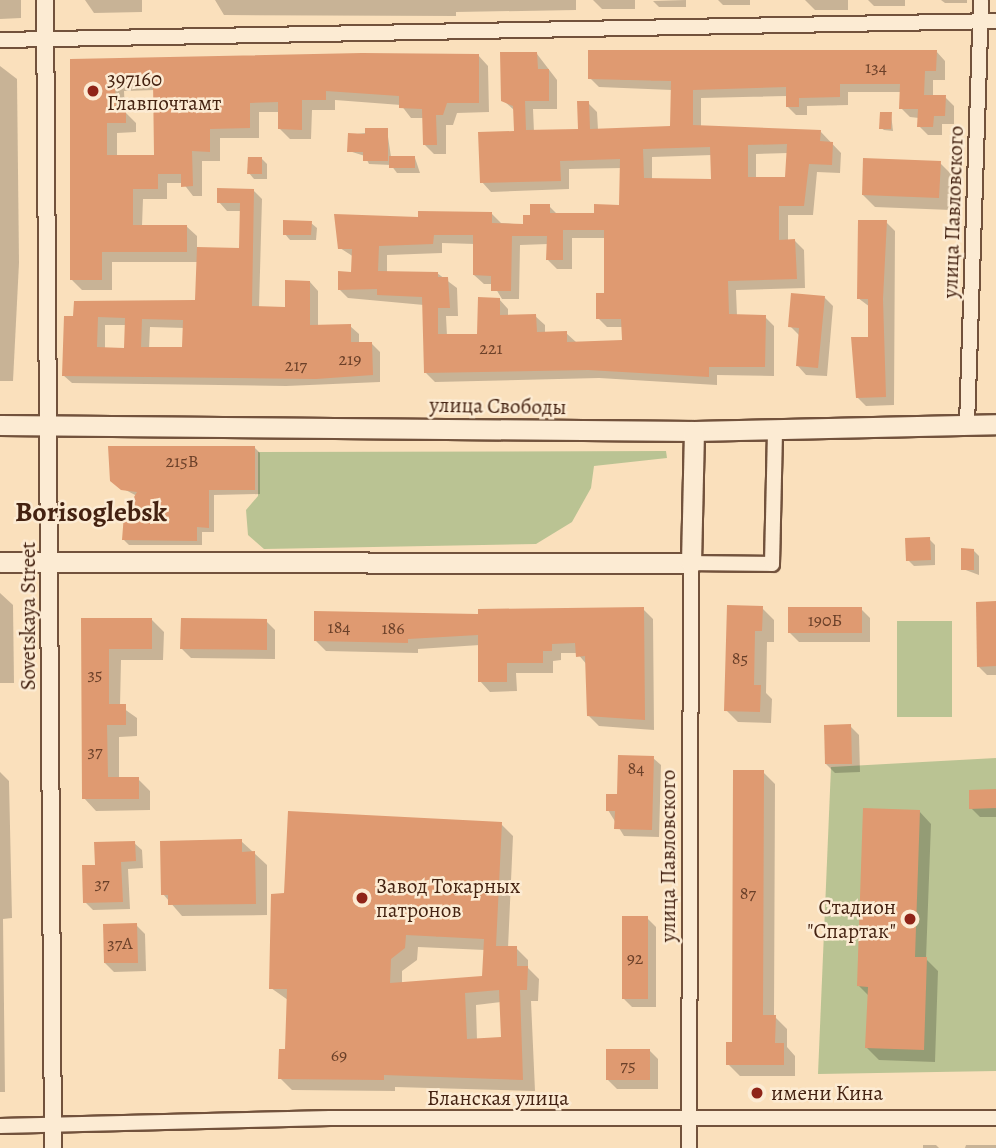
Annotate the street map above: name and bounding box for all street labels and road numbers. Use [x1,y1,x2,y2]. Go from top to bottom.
street label: улица Павловского [937,125,969,299]
street label: улица Свободы [429,392,567,420]
street label: Sovetskaya Street [15,542,41,690]
street label: улица Павловского [655,770,681,942]
street label: Бланская улица [427,1085,569,1111]

